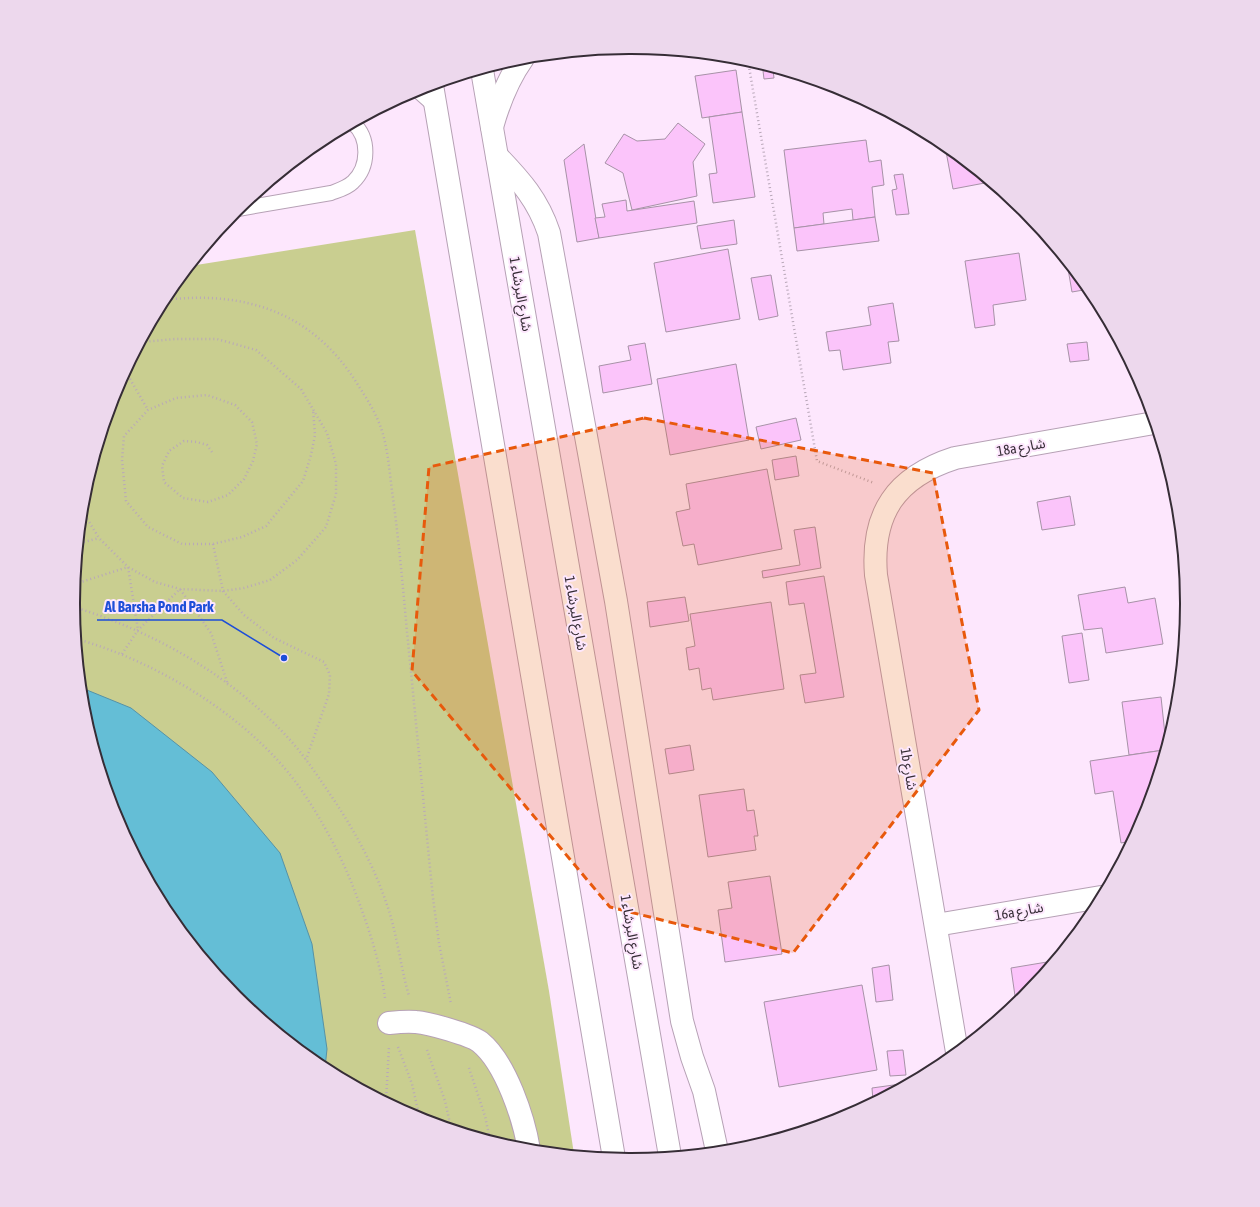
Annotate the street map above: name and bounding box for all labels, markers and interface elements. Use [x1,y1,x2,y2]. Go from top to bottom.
street label: شارع البرشاء 1 [504,255,535,333]
street label: 18a شارع [996,435,1047,462]
street label: شارع البرشاء 1 [559,574,590,652]
callout: Al Barsha Pond Park [97,593,222,620]
text: Al Barsha Pond Park [103,598,214,615]
street label: 1b شارع [894,747,921,792]
street label: شارع البرشاء 1 [615,893,646,971]
street label: 16a شارع [994,899,1045,926]

